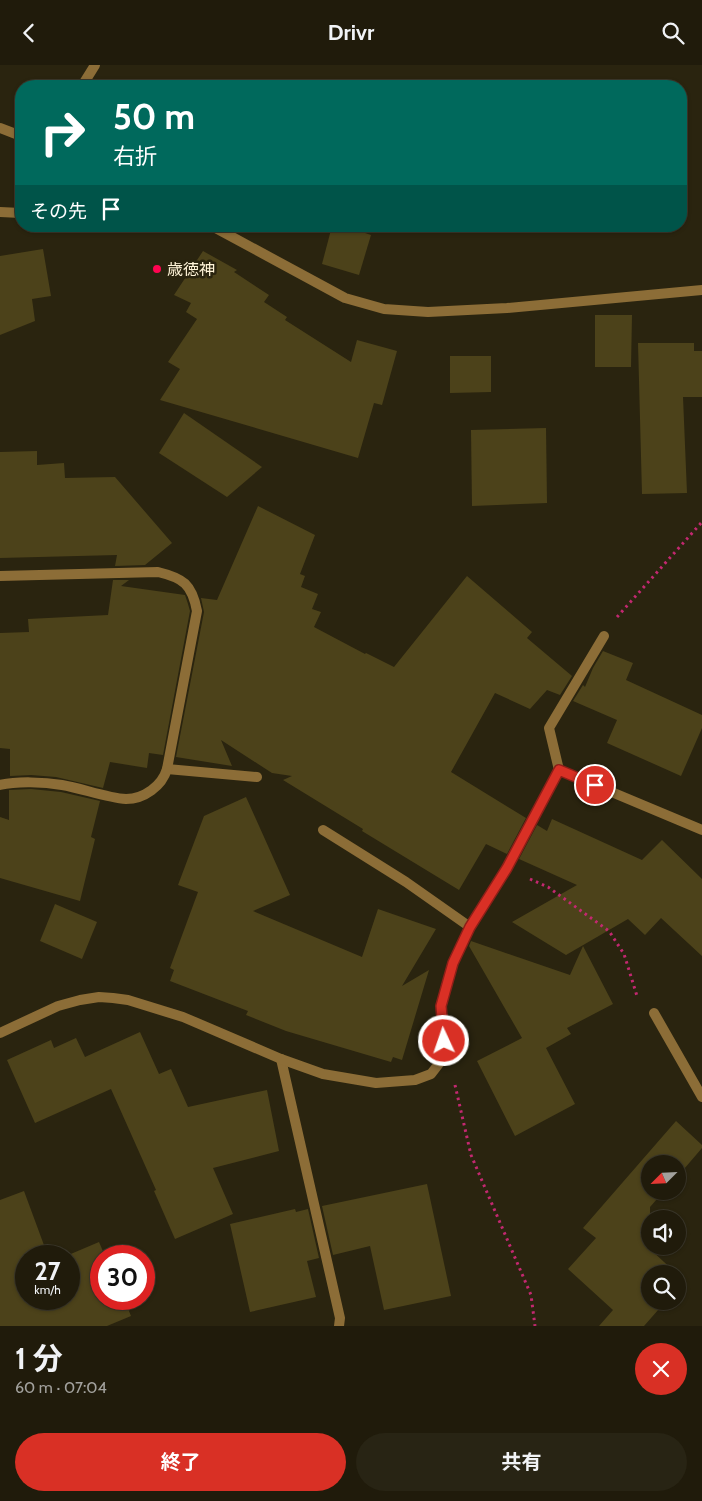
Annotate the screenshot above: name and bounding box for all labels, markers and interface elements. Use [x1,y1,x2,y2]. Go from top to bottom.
icon: back [15,19,43,47]
text: Drivr [328,19,374,46]
icon: search [659,19,687,47]
text: 50 m [113,95,195,138]
icon: right [30,100,95,165]
text: 右折 [113,143,157,170]
icon: arrive [97,195,125,223]
text: その先 [30,200,87,223]
place label: 歳徳神 [167,260,215,279]
marker: 歳徳神 [151,263,163,275]
pin [574,764,616,806]
icon: arrive [581,771,609,799]
position arrow [417,1014,469,1066]
north arrow [641,1155,686,1200]
map controls [641,1155,686,1310]
button: sound [641,1210,686,1255]
speed limit sign: 30 [90,1245,155,1310]
text: 27 [35,1256,60,1286]
button: search [641,1265,686,1310]
text: km/h [34,1282,61,1297]
text: 1 分 [15,1340,63,1377]
button: close [635,1343,687,1395]
text: 60 m · 07:04 [15,1378,107,1397]
button: 終了 [15,1433,346,1491]
button: 共有 [356,1433,687,1491]

